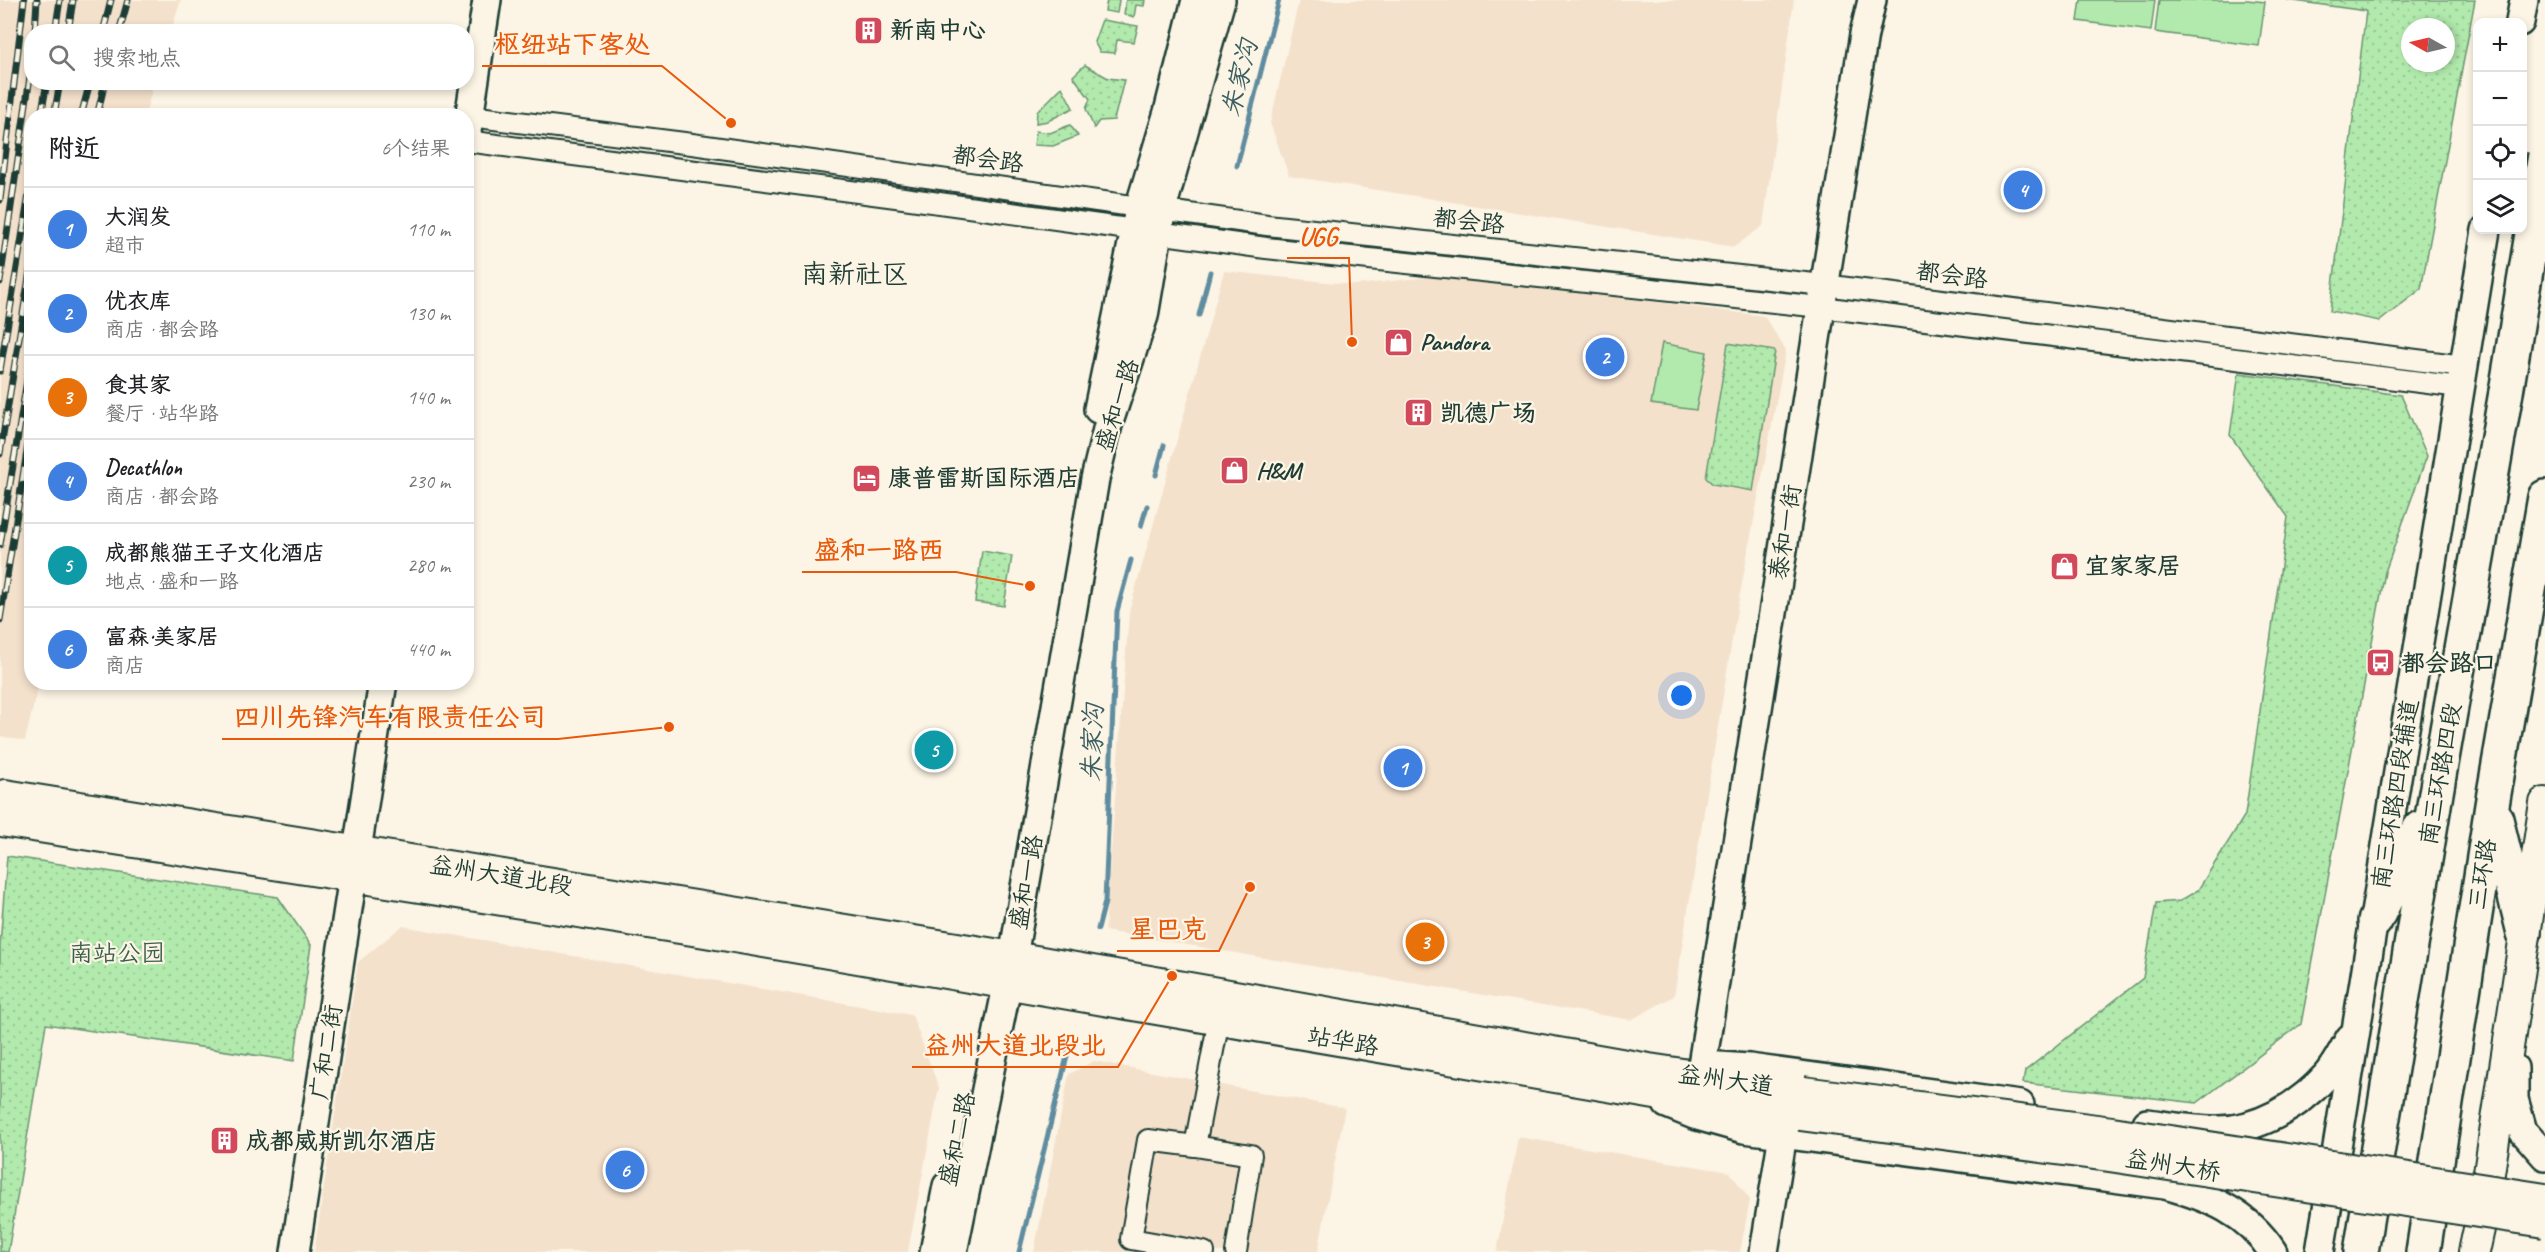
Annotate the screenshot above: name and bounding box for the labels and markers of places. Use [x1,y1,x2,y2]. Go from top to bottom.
building icon: 新南中心 [853,14,885,46]
place label: 新南中心 [890,15,986,45]
callout: 枢纽站下客处 [482,22,662,66]
pin: 4 [2004,168,2042,213]
callout: UGG [1287,214,1349,258]
shop icon: Pandora [1383,326,1415,358]
place label: Pandora [1420,327,1491,357]
pin: 2 [1586,334,1624,380]
building icon: 凯德广场 [1403,397,1435,429]
place label: 凯德广场 [1440,398,1536,428]
shop icon: H&M [1219,455,1251,487]
place label: H&M [1256,456,1304,486]
hotel icon: 康普雷斯国际酒店 [851,462,883,494]
place label: 康普雷斯国际酒店 [888,463,1080,493]
callout: 盛和一路西 [802,528,956,572]
shop icon: 宜家家居 [2048,550,2080,582]
place label: 宜家家居 [2085,551,2181,581]
bus stop icon: 都会路口 [2364,647,2396,679]
place label: 都会路口 [2401,648,2497,678]
callout: 四川先锋汽车有限责任公司 [222,695,558,739]
pin: 5 [914,728,954,772]
pin: 1 [1384,746,1422,790]
callout: 星巴克 [1117,907,1219,951]
pin: 3 [1406,920,1444,964]
callout: 益州大道北段北 [912,1023,1118,1067]
building icon: 成都威斯凯尔酒店 [209,1125,241,1157]
place label: 成都威斯凯尔酒店 [246,1126,438,1156]
pin: 6 [606,1148,644,1192]

